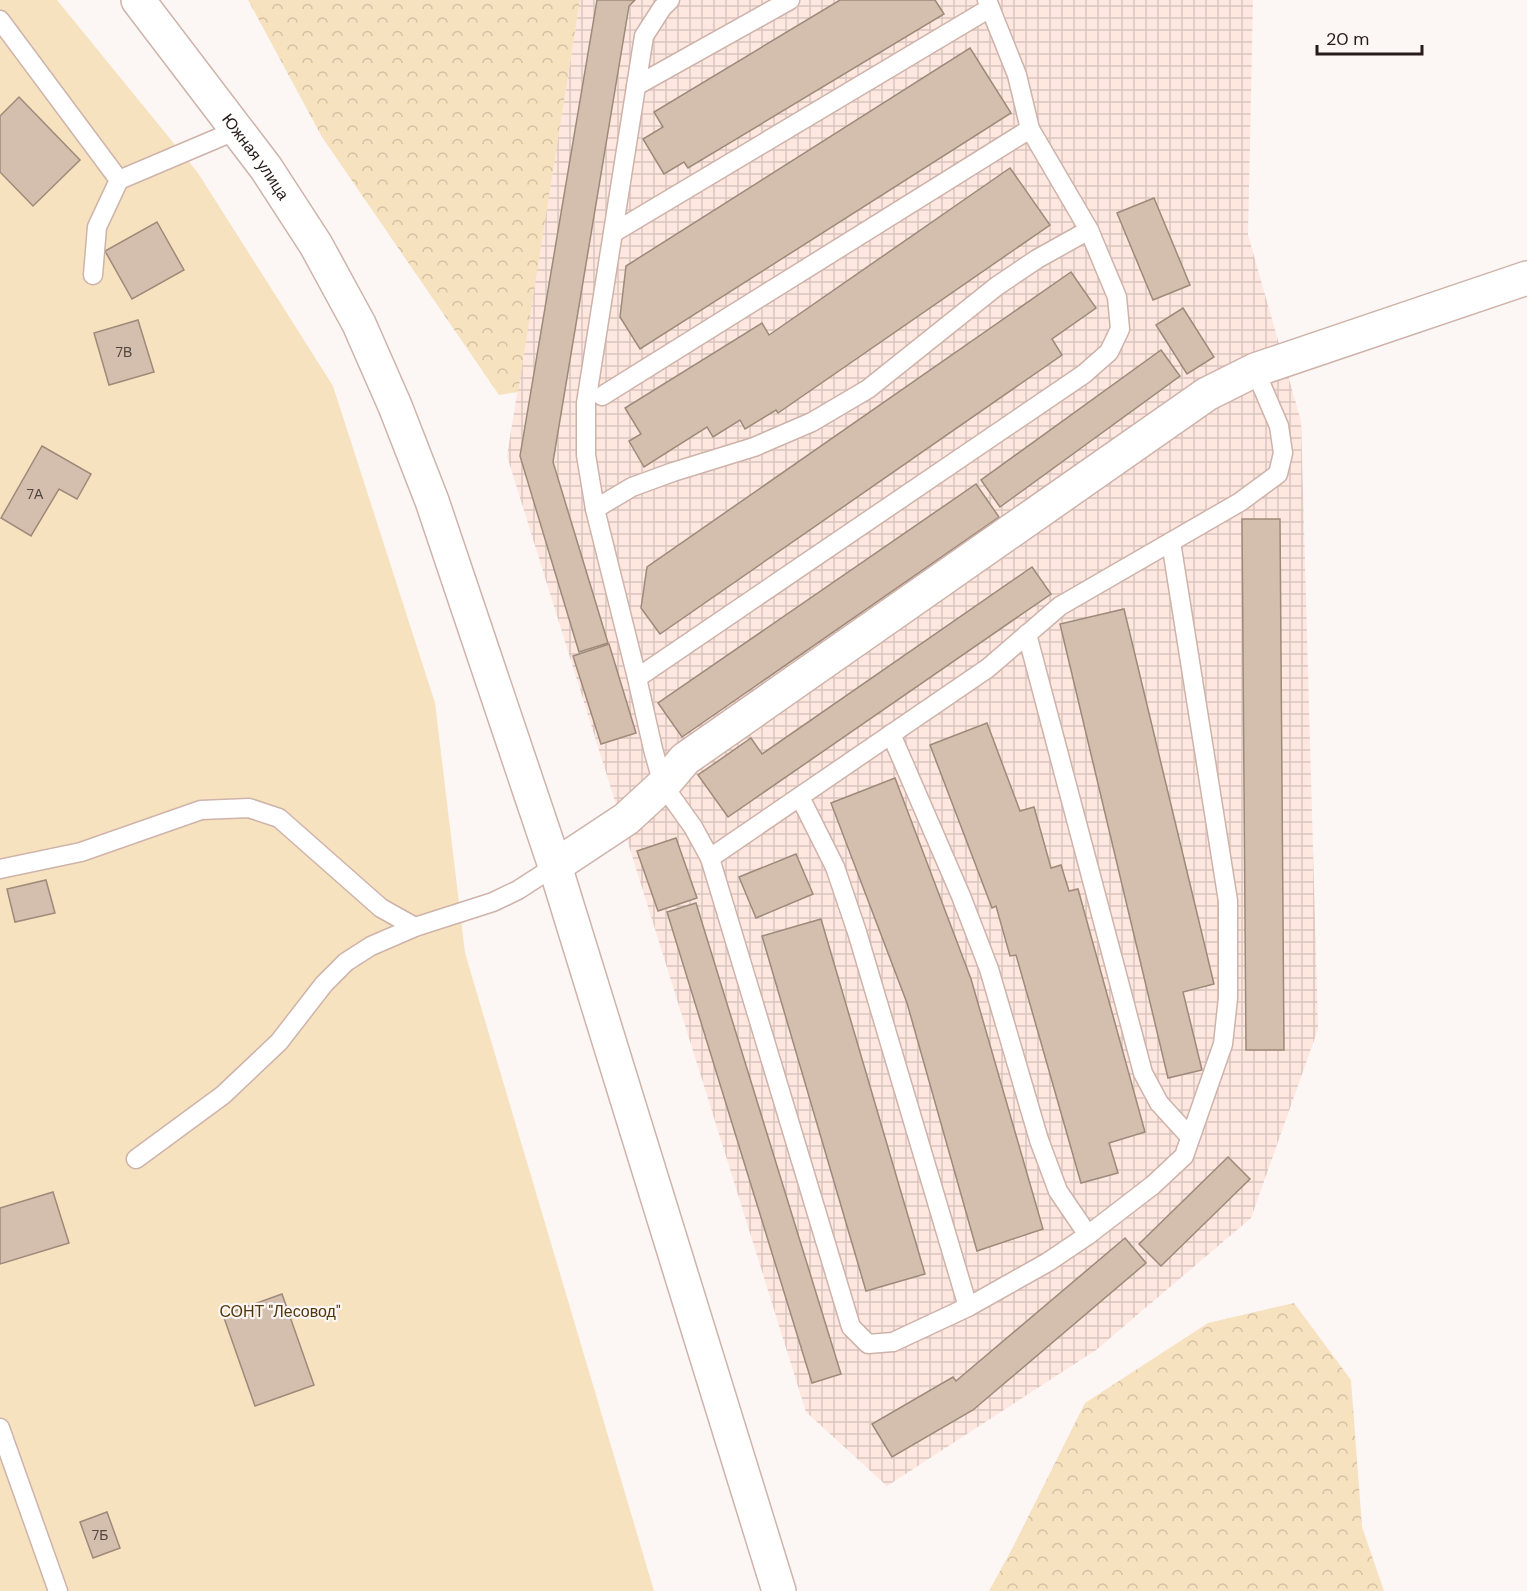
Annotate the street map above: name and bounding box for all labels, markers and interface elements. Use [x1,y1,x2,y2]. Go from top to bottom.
scale bar [1317,18,1422,56]
text: 20 m [1326,27,1369,51]
street label: Южная улица [218,109,294,204]
house number: 7В [116,343,132,361]
house number: 7А [27,485,44,503]
park label: СОНТ "Лесовод" [219,1301,341,1322]
house number: 7Б [92,1526,108,1544]

